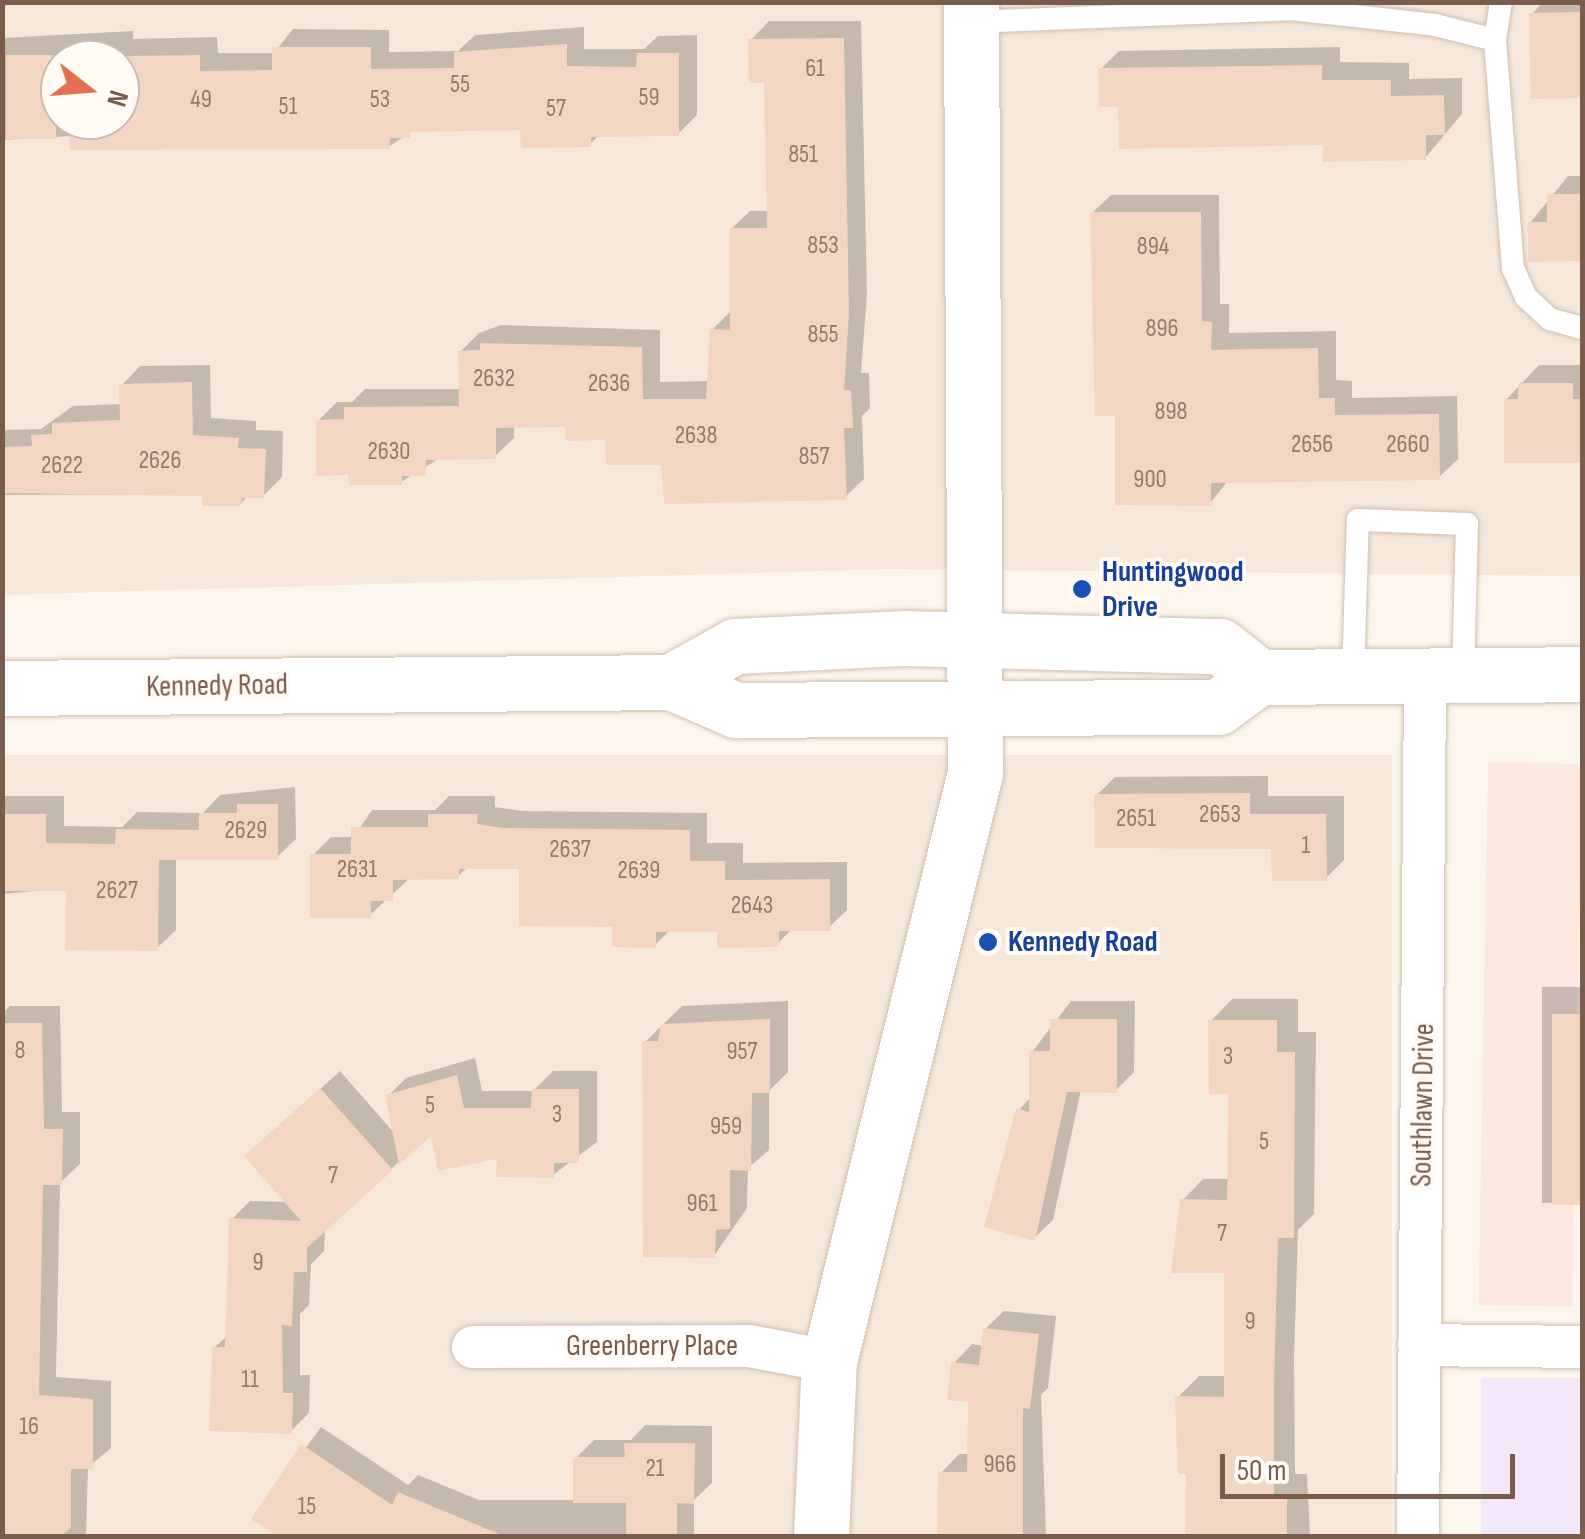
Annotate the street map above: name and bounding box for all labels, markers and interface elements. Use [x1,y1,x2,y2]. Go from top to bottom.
north arrow [40,40,140,140]
house number: 61 [805,54,825,84]
house number: 55 [450,70,470,100]
house number: 59 [638,83,660,113]
house number: 49 [190,85,212,115]
house number: 53 [370,85,390,115]
text: N [99,86,135,110]
house number: 51 [279,92,297,122]
house number: 57 [546,94,566,124]
house number: 851 [788,140,818,170]
house number: 853 [807,231,839,261]
house number: 894 [1137,232,1169,262]
house number: 896 [1146,314,1178,344]
house number: 855 [808,320,838,350]
house number: 2632 [473,364,515,394]
house number: 2636 [588,369,630,399]
house number: 898 [1155,397,1187,427]
house number: 2638 [675,421,717,451]
house number: 2656 [1291,430,1333,460]
house number: 2660 [1386,430,1430,460]
house number: 2630 [368,437,410,467]
house number: 857 [799,442,829,472]
house number: 2626 [139,446,181,476]
house number: 2622 [41,451,83,481]
house number: 900 [1133,465,1167,495]
place label: Huntingwood Drive [1102,554,1243,624]
marker: Huntingwood Drive [1071,578,1093,600]
street label: Kennedy Road [146,667,288,705]
house number: 2653 [1199,800,1241,830]
house number: 2651 [1116,804,1156,834]
house number: 2629 [225,816,267,846]
house number: 1 [1302,831,1310,861]
house number: 2637 [549,835,591,865]
house number: 2631 [337,855,377,885]
house number: 2639 [618,856,660,886]
house number: 2627 [96,876,138,906]
house number: 2643 [731,891,773,921]
place label: Kennedy Road [1008,924,1158,960]
marker: Kennedy Road [977,931,999,953]
street label: Southlawn Drive [1404,1023,1442,1187]
house number: 8 [15,1036,25,1066]
house number: 957 [727,1037,757,1067]
house number: 3 [1223,1042,1233,1072]
house number: 5 [425,1091,435,1121]
house number: 3 [552,1100,562,1130]
house number: 959 [710,1112,742,1142]
house number: 5 [1259,1127,1269,1157]
house number: 7 [328,1161,338,1191]
house number: 961 [687,1189,717,1219]
house number: 7 [1217,1219,1227,1249]
house number: 9 [252,1248,264,1278]
house number: 9 [1244,1307,1256,1337]
street label: Greenberry Place [566,1328,738,1364]
house number: 11 [241,1365,259,1395]
house number: 16 [19,1412,39,1442]
scale bar [1225,1434,1520,1496]
house number: 966 [984,1450,1016,1480]
text: 50 m [1237,1453,1286,1489]
house number: 21 [645,1454,665,1484]
house number: 15 [298,1492,316,1522]

